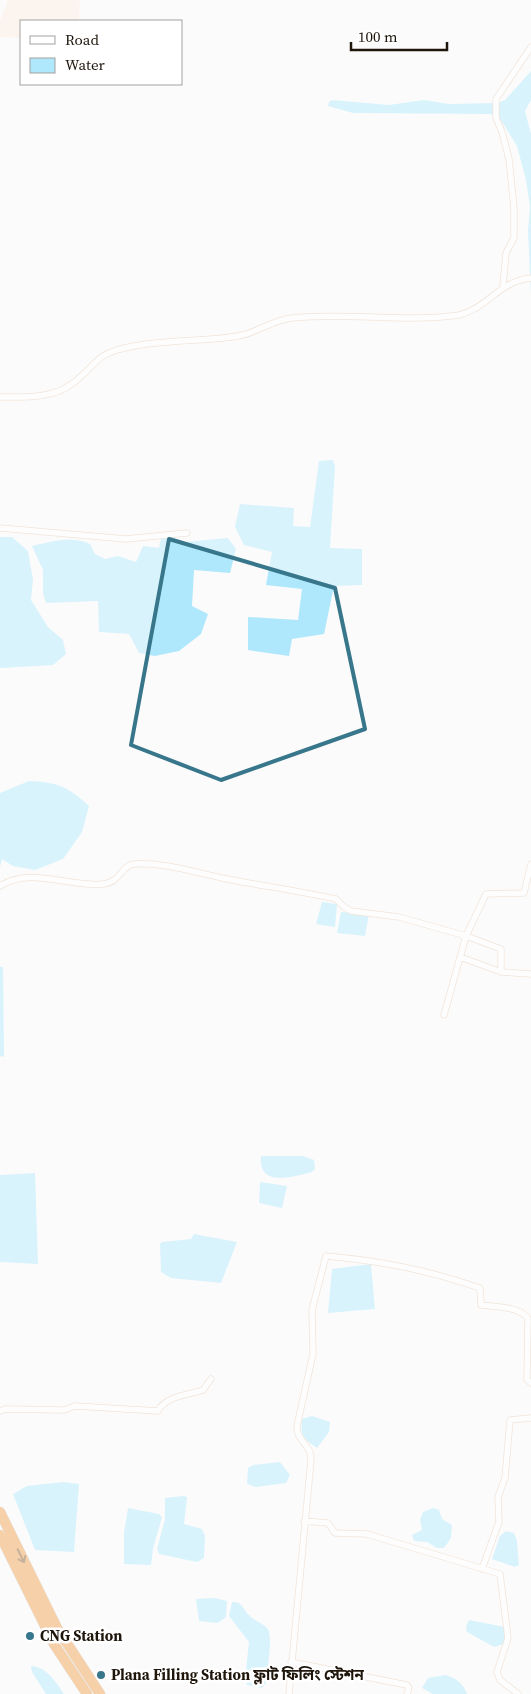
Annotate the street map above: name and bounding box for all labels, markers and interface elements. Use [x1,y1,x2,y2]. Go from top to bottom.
legend [20,20,182,85]
scale bar [351,20,447,52]
text: 100 m [358,26,398,47]
text: Road [65,29,99,50]
text: Water [65,54,106,75]
one-way arrow [17,1548,26,1563]
place label: CNG Station [40,1625,122,1646]
marker: CNG Station [24,1630,36,1642]
place label: Plana Filling Station ফ্লাট ফিলিং স্টেশন [111,1664,364,1685]
marker: Plana Filling Station ফ্লাট ফিলিং স্টেশন [95,1669,107,1681]

